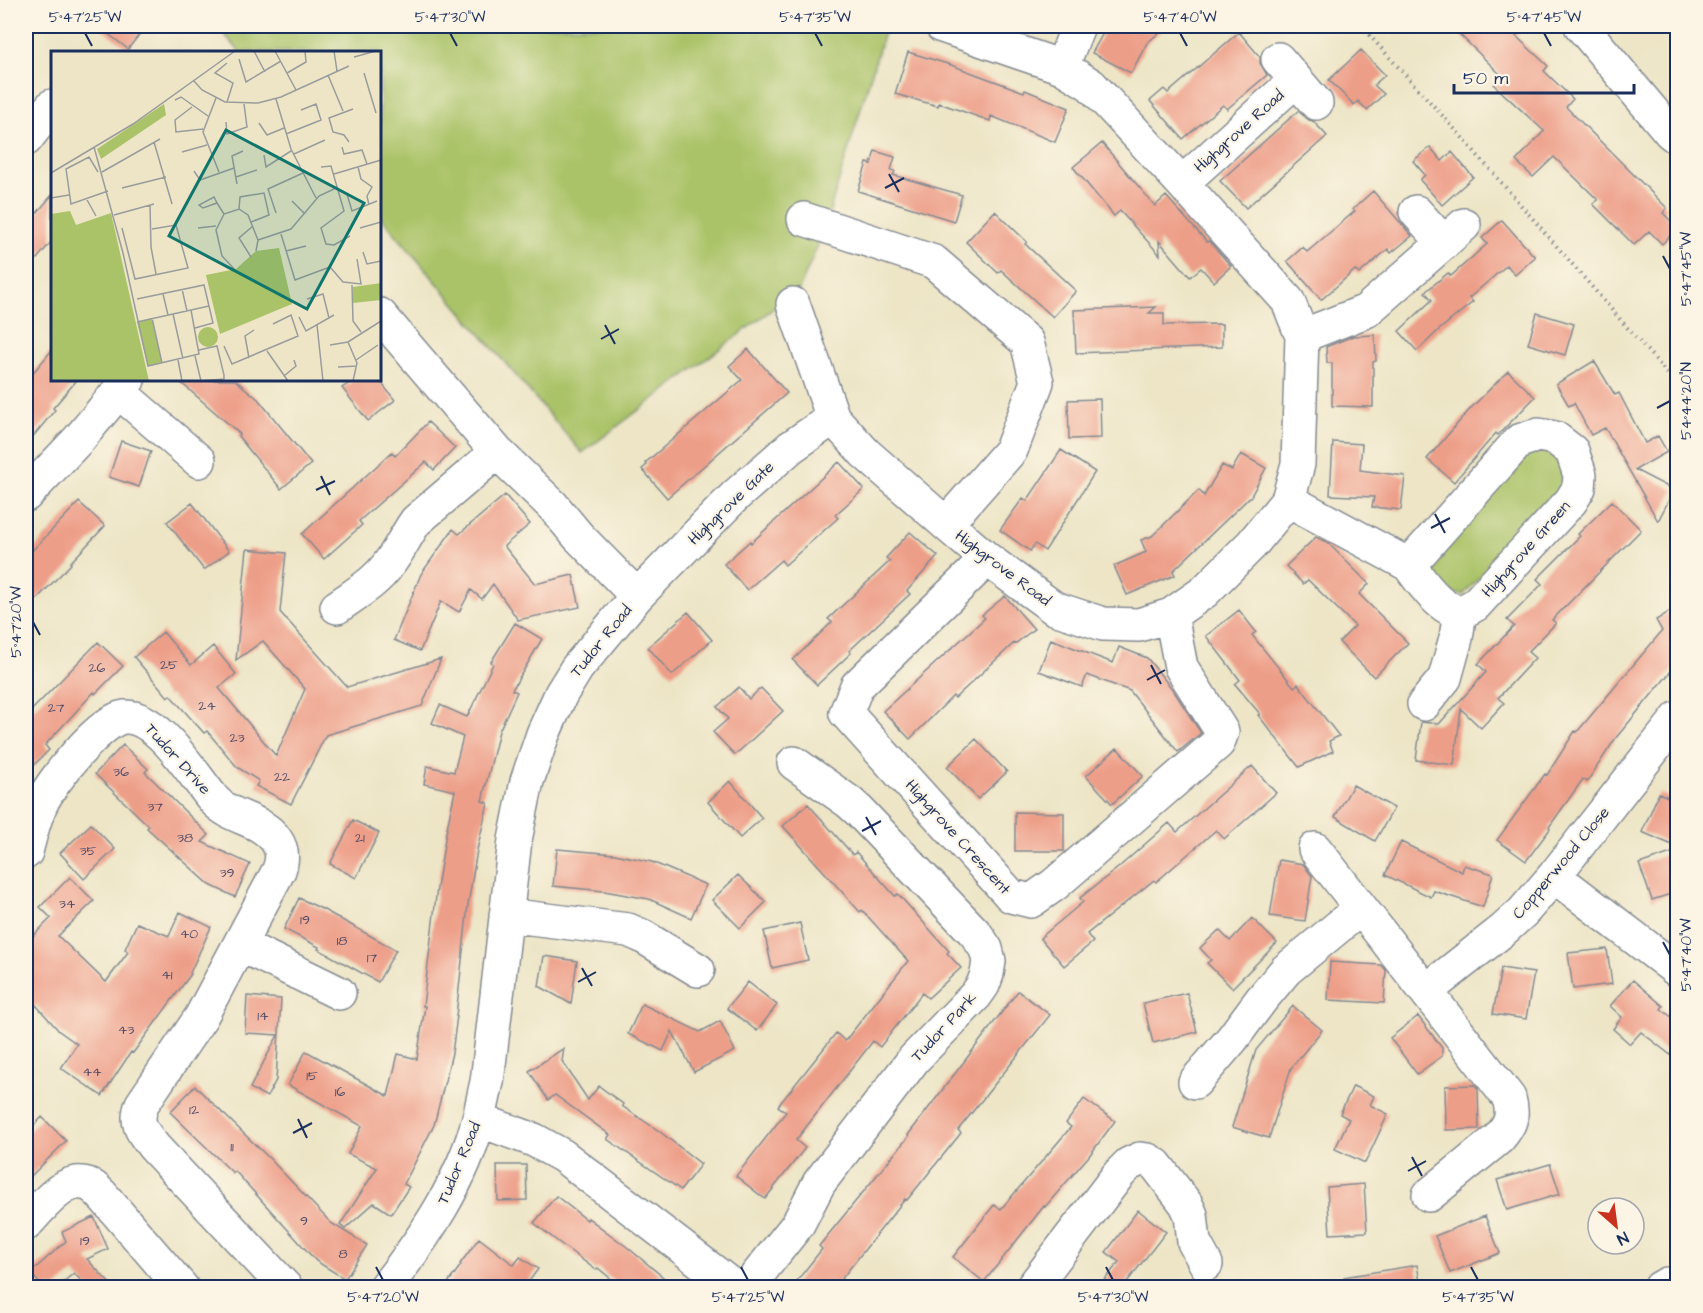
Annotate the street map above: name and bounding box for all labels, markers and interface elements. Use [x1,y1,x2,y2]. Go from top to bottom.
text: 5°47'25"W [49,7,121,28]
text: 5°47'30"W [415,7,485,28]
text: 5°47'35"W [779,7,851,28]
text: 5°47'40"W [1143,7,1217,28]
text: 5°47'45"W [1507,7,1581,28]
inset map [51,51,381,381]
scale bar [1454,57,1634,95]
text: 50 m [1463,66,1508,91]
street label: Highgrove Road [1189,85,1290,178]
text: 5°47'45"W [1676,232,1697,306]
text: 54°44'20"N [1676,362,1697,440]
street label: Highgrove Gate [683,456,780,551]
street label: Highgrove Green [1477,496,1576,603]
street label: Highgrove Road [950,525,1055,612]
text: 5°47'20"W [6,586,27,658]
street label: Tudor Road [565,600,637,682]
house number: 25 [160,655,178,675]
house number: 26 [89,658,106,678]
house number: 24 [198,696,216,716]
house number: 27 [48,698,65,718]
street label: Tudor Drive [140,719,216,800]
house number: 23 [229,728,245,748]
house number: 36 [113,762,129,782]
house number: 22 [274,767,290,787]
street label: Highgrove Crescent [900,775,1016,900]
house number: 37 [147,797,163,817]
street label: Copperwood Close [1507,802,1615,924]
house number: 38 [177,828,193,848]
house number: 21 [355,828,365,848]
house number: 35 [79,841,97,861]
house number: 39 [219,863,235,883]
house number: 34 [59,894,76,914]
house number: 19 [300,910,310,930]
text: 5°47'40"W [1676,918,1697,992]
house number: 40 [180,924,198,944]
house number: 18 [337,931,347,951]
house number: 17 [367,948,378,968]
house number: 41 [161,965,173,985]
street label: Tudor Park [906,987,982,1067]
house number: 14 [257,1006,269,1026]
house number: 43 [118,1020,134,1040]
house number: 44 [82,1062,102,1082]
house number: 15 [306,1066,318,1086]
house number: 16 [335,1082,346,1102]
house number: 12 [189,1100,199,1120]
street label: Tudor Road [432,1119,486,1207]
house number: 11 [230,1137,234,1157]
north arrow [1586,1196,1646,1256]
house number: 9 [300,1211,308,1231]
text: N [1613,1226,1632,1250]
house number: 19 [80,1231,90,1251]
house number: 8 [338,1244,348,1264]
text: 5°47'20"W [347,1287,419,1308]
text: 5°47'25"W [712,1287,784,1308]
text: 5°47'30"W [1078,1287,1148,1308]
text: 5°47'35"W [1442,1287,1514,1308]

